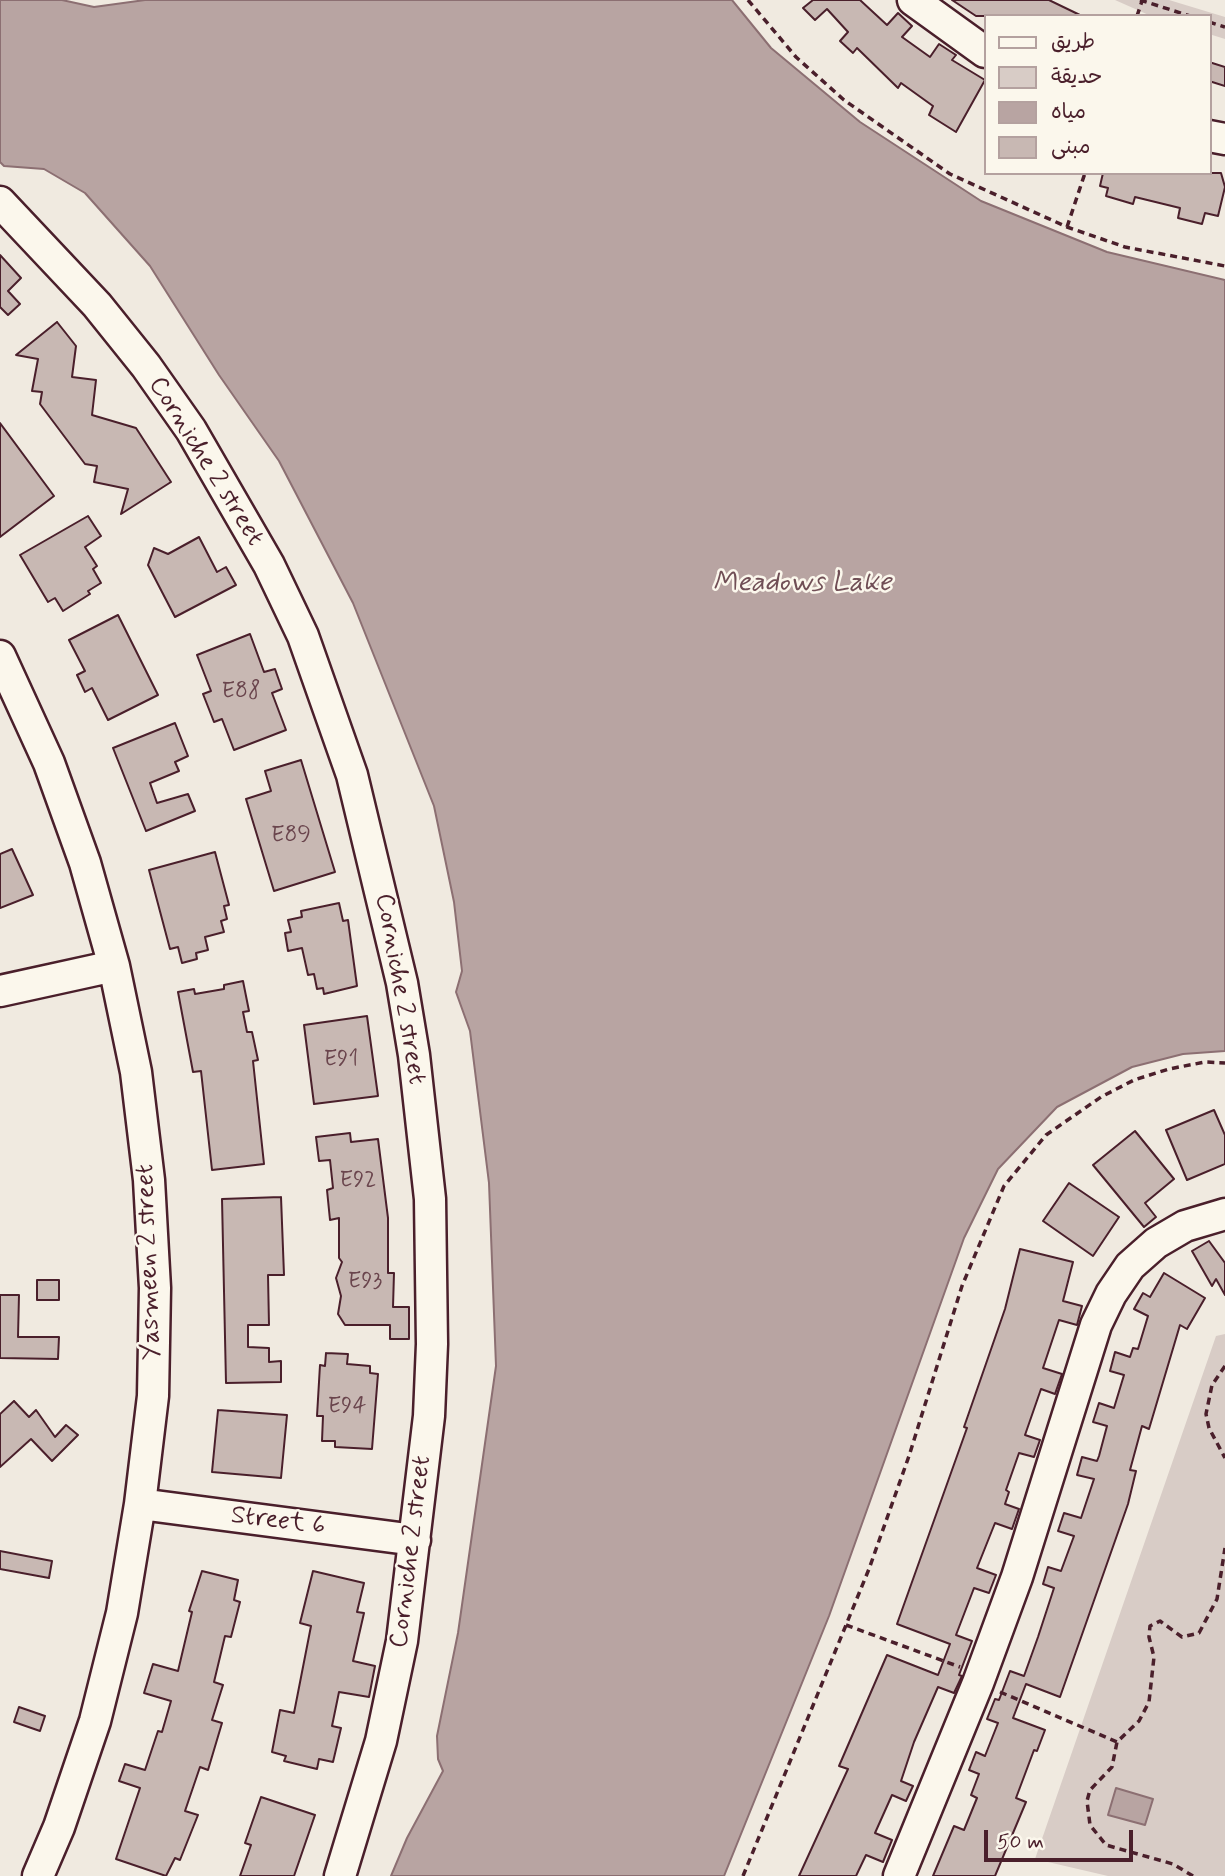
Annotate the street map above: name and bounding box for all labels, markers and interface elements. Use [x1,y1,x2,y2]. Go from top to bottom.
legend [984,14,1211,175]
text: طريق [1051,28,1095,56]
text: حديقة [1051,63,1102,91]
text: مياه [1051,98,1086,126]
text: مبنى [1051,133,1090,161]
street label: Corniche 2 street [140,372,270,552]
water label: Meadows Lake [713,567,891,601]
house number: E88 [221,678,261,706]
house number: E89 [271,822,311,850]
street label: Corniche 2 street [367,891,431,1087]
house number: E91 [324,1046,358,1074]
street label: Yasmeen 2 street [131,1163,169,1361]
house number: E92 [340,1167,376,1195]
house number: E93 [348,1268,382,1296]
house number: E94 [328,1393,366,1421]
street label: Corniche 2 street [385,1454,439,1650]
street label: Street 6 [229,1501,327,1543]
scale bar [987,1816,1136,1860]
text: 50 m [997,1828,1044,1856]

